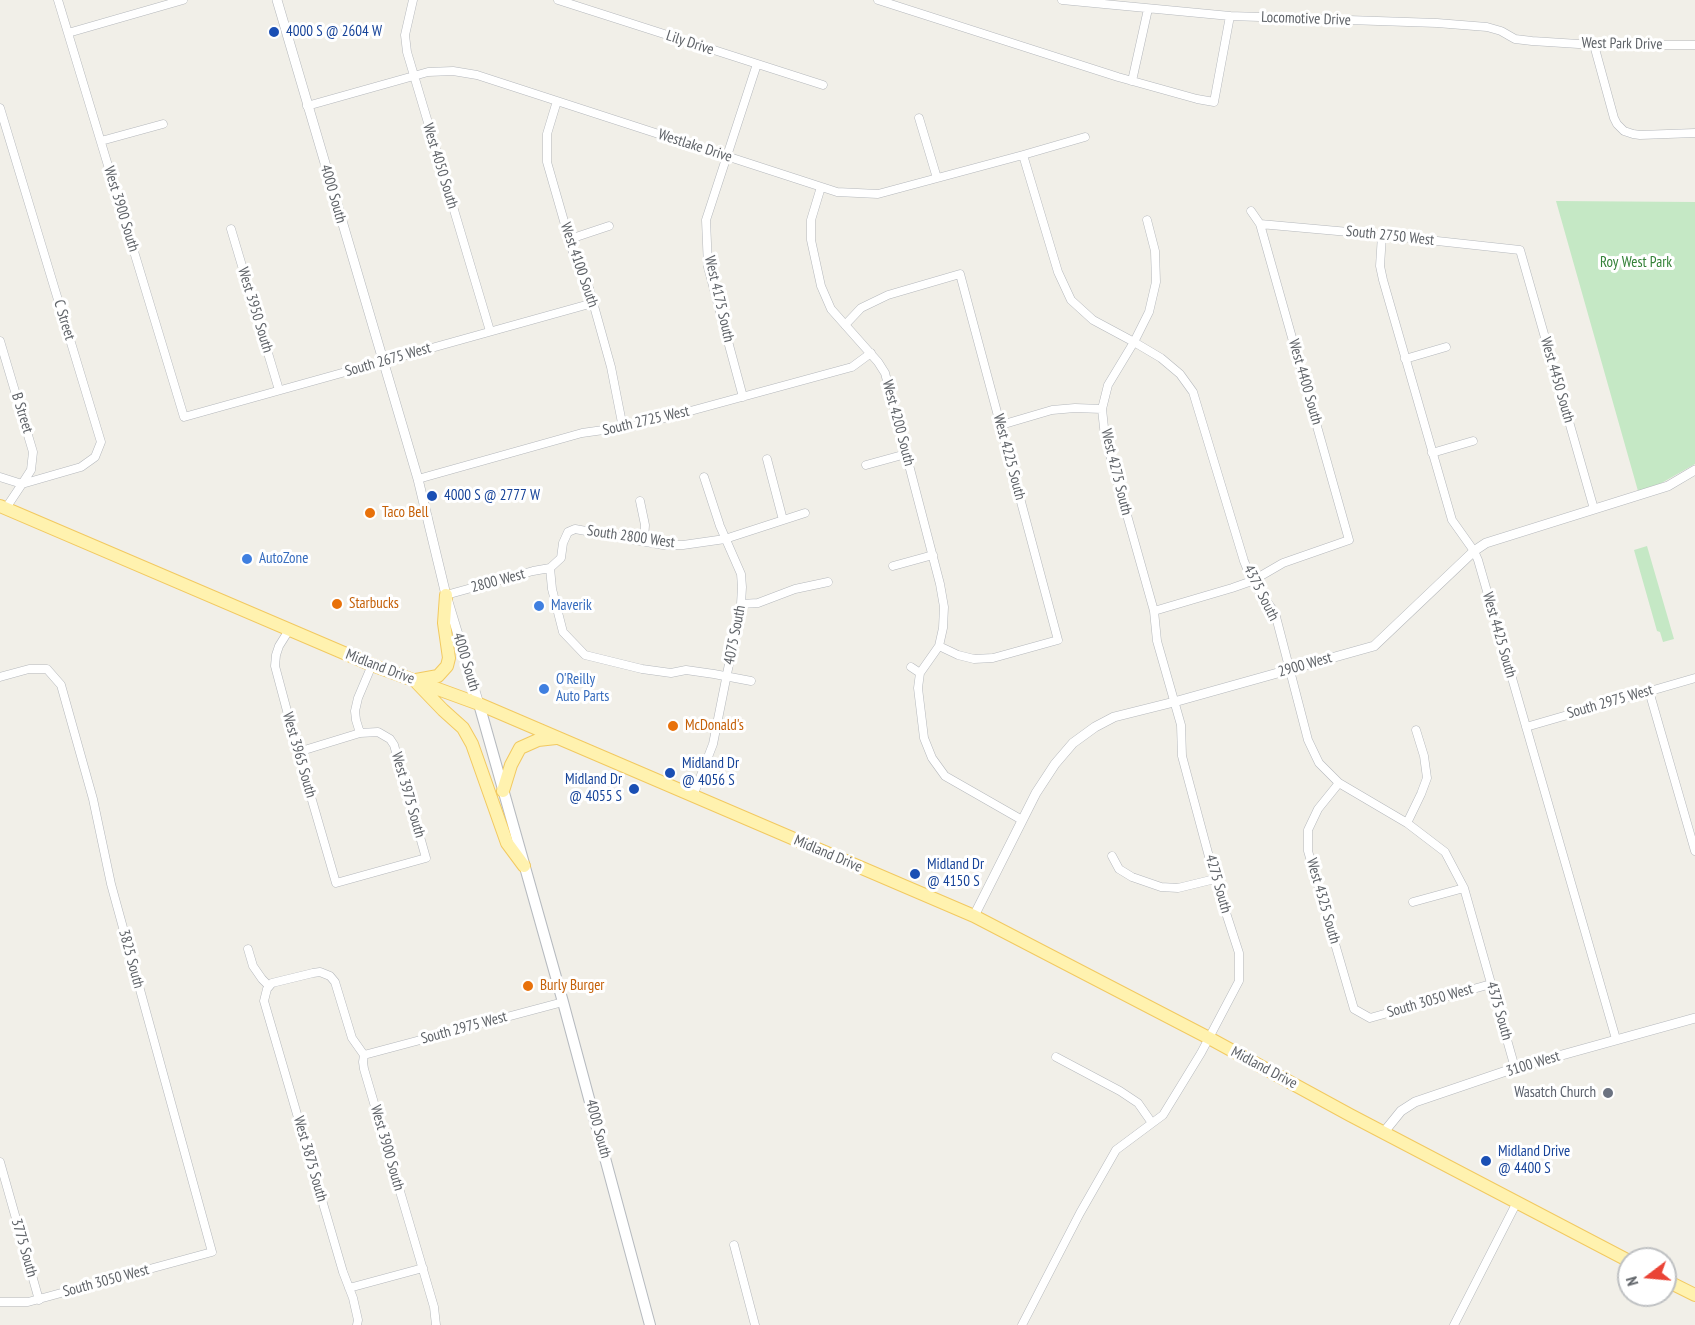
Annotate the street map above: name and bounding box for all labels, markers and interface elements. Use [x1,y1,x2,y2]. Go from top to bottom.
street label: Locomotive Drive [1261,8,1351,30]
place label: 4000 S @ 2604 W [286,23,382,41]
marker: 4000 S @ 2604 W [267,25,281,39]
street label: Lily Drive [664,27,716,59]
street label: West Park Drive [1581,34,1663,54]
street label: West 4050 South [418,121,462,211]
street label: Westlake Drive [656,126,734,166]
street label: 4000 South [316,163,350,225]
street label: West 3900 South [99,164,143,254]
street label: West 4100 South [556,220,602,310]
street label: South 2750 West [1345,222,1435,250]
street label: West 4175 South [700,254,738,344]
park label: Roy West Park [1600,254,1672,272]
street label: West 3950 South [233,265,277,355]
street label: C Street [49,298,79,342]
street label: West 4450 South [1536,335,1578,425]
street label: West 4400 South [1284,337,1326,427]
street label: South 2675 West [343,339,433,381]
street label: West 4200 South [878,378,918,468]
street label: B Street [7,391,37,435]
street label: South 2725 West [601,402,691,440]
street label: West 4225 South [989,412,1029,502]
street label: West 4275 South [1097,427,1135,517]
place label: 4000 S @ 2777 W [444,487,540,505]
marker: 4000 S @ 2777 W [425,489,439,503]
place label: Taco Bell [382,504,428,522]
marker: Taco Bell [363,506,377,520]
street label: South 2800 West [586,522,676,552]
place label: AutoZone [259,550,308,568]
marker: AutoZone [240,552,254,566]
street label: 4375 South [1239,562,1283,624]
street label: 2800 West [469,565,527,597]
street label: West 4425 South [1478,590,1520,680]
place label: Starbucks [349,595,399,613]
marker: Starbucks [330,597,344,611]
place label: Maverik [551,597,592,615]
marker: Maverik [532,599,546,613]
street label: 4075 South [720,604,750,666]
street label: 4000 South [449,631,483,693]
street label: Midland Drive [343,646,417,688]
street label: 2900 West [1276,649,1334,681]
place label: O'Reilly Auto Parts [556,671,609,706]
street label: South 2975 West [1565,681,1655,723]
marker: O'Reilly Auto Parts [537,682,551,696]
street label: West 3965 South [278,710,320,800]
place label: McDonald's [685,717,744,735]
marker: McDonald's [666,719,680,733]
street label: West 3975 South [387,750,429,840]
place label: Midland Dr @ 4056 S [682,755,739,790]
marker: Midland Dr @ 4056 S [663,766,677,780]
place label: Midland Dr @ 4055 S [565,771,622,806]
marker: Midland Dr @ 4055 S [627,782,641,796]
street label: Midland Drive [791,832,865,876]
street label: 4275 South [1201,853,1235,915]
place label: Midland Dr @ 4150 S [927,856,984,891]
street label: West 4325 South [1302,856,1344,946]
marker: Midland Dr @ 4150 S [908,867,922,881]
street label: 3825 South [115,928,147,990]
place label: Burly Burger [540,977,604,995]
marker: Burly Burger [521,979,535,993]
street label: South 3050 West [1385,980,1475,1022]
street label: 4375 South [1482,980,1516,1042]
street label: South 2975 West [419,1008,509,1048]
street label: Midland Drive [1228,1043,1300,1093]
street label: 3100 West [1504,1047,1562,1081]
place label: Wasatch Church [1514,1084,1596,1102]
marker: Wasatch Church [1601,1086,1615,1100]
street label: 4000 South [582,1098,614,1160]
street label: West 3900 South [366,1103,408,1193]
street label: West 3875 South [289,1114,331,1204]
place label: Midland Drive @ 4400 S [1498,1143,1570,1178]
marker: Midland Drive @ 4400 S [1479,1154,1493,1168]
street label: 3775 South [7,1217,41,1279]
north arrow [1617,1247,1677,1307]
street label: South 3050 West [61,1261,151,1301]
text: N [1621,1275,1642,1288]

